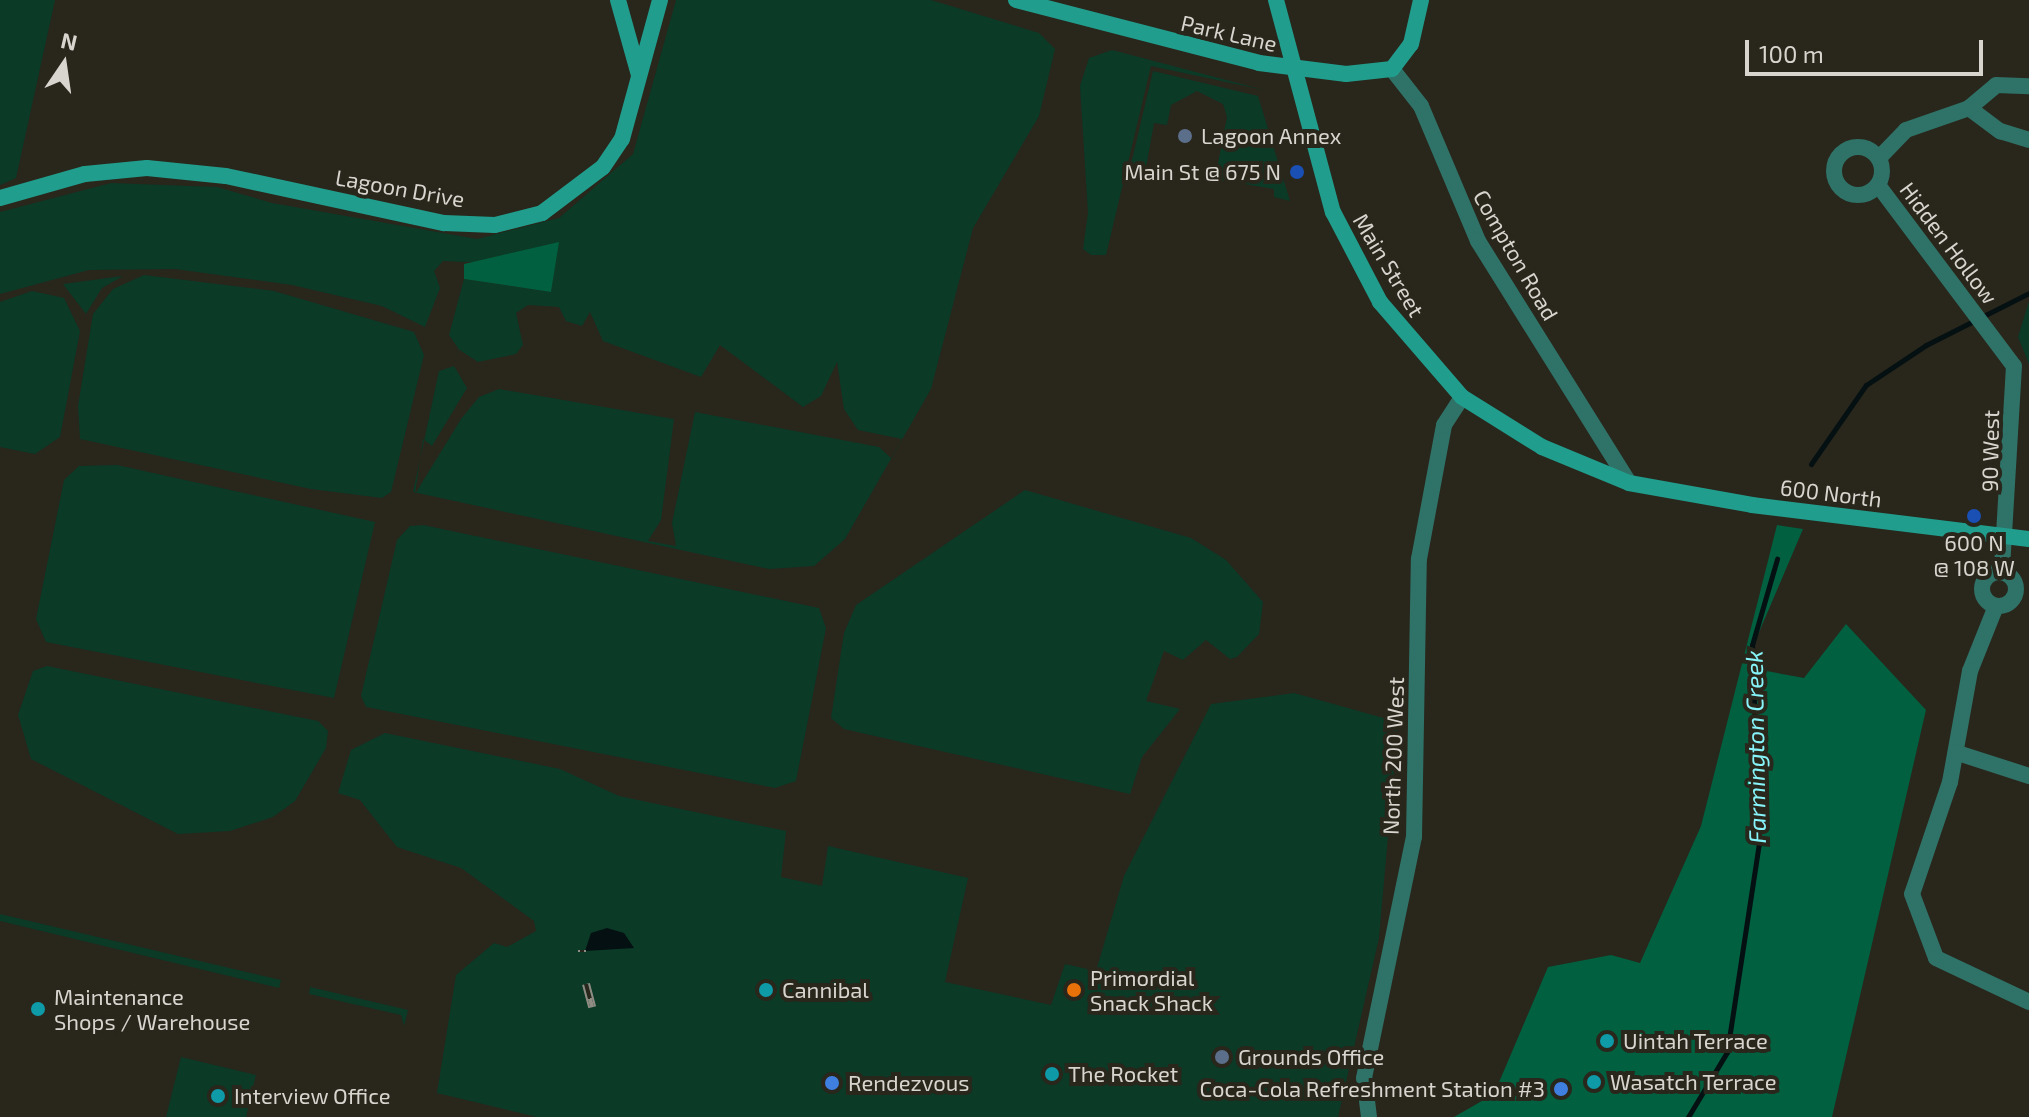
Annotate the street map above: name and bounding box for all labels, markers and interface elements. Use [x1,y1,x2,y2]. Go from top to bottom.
street label: Park Lane [1178,9,1280,57]
north arrow [24,24,104,104]
scale bar [1749,24,1987,74]
text: N [59,26,80,55]
text: 100 m [1759,39,1824,68]
place label: Lagoon Annex [1201,123,1342,149]
marker: Lagoon Annex [1176,127,1194,145]
place label: Main St @ 675 N [1124,159,1281,185]
marker: Main St @ 675 N [1288,163,1306,181]
street label: Lagoon Drive [333,164,467,212]
street label: Hidden Hollow [1895,177,2003,309]
street label: Compton Road [1468,185,1564,325]
street label: Main Street [1348,209,1430,321]
street label: 90 West [1976,409,2004,493]
street label: 600 North [1779,474,1883,512]
marker: 600 N @ 108 W [1965,507,1983,525]
place label: 600 N @ 108 W [1933,529,2015,580]
water label: Farmington Creek [1739,650,1771,844]
street label: North 200 West [1377,676,1409,836]
place label: Primordial Snack Shack [1090,964,1213,1016]
place label: Cannibal [782,977,869,1003]
marker: Cannibal [757,981,775,999]
marker: Primordial Snack Shack [1065,981,1083,999]
place label: Maintenance Shops / Warehouse [54,983,251,1034]
marker: Maintenance Shops / Warehouse [29,1000,47,1018]
place label: Uintah Terrace [1623,1028,1768,1054]
marker: Uintah Terrace [1598,1032,1616,1050]
place label: Grounds Office [1238,1044,1384,1070]
marker: Grounds Office [1213,1048,1231,1066]
place label: The Rocket [1068,1061,1178,1087]
marker: The Rocket [1043,1065,1061,1083]
place label: Wasatch Terrace [1610,1069,1777,1095]
place label: Rendezvous [848,1070,969,1096]
marker: Wasatch Terrace [1585,1073,1603,1091]
marker: Rendezvous [823,1074,841,1092]
place label: Coca-Cola Refreshment Station #3 [1200,1076,1545,1102]
marker: Coca-Cola Refreshment Station #3 [1552,1080,1570,1098]
place label: Interview Office [234,1083,391,1109]
marker: Interview Office [209,1087,227,1105]

